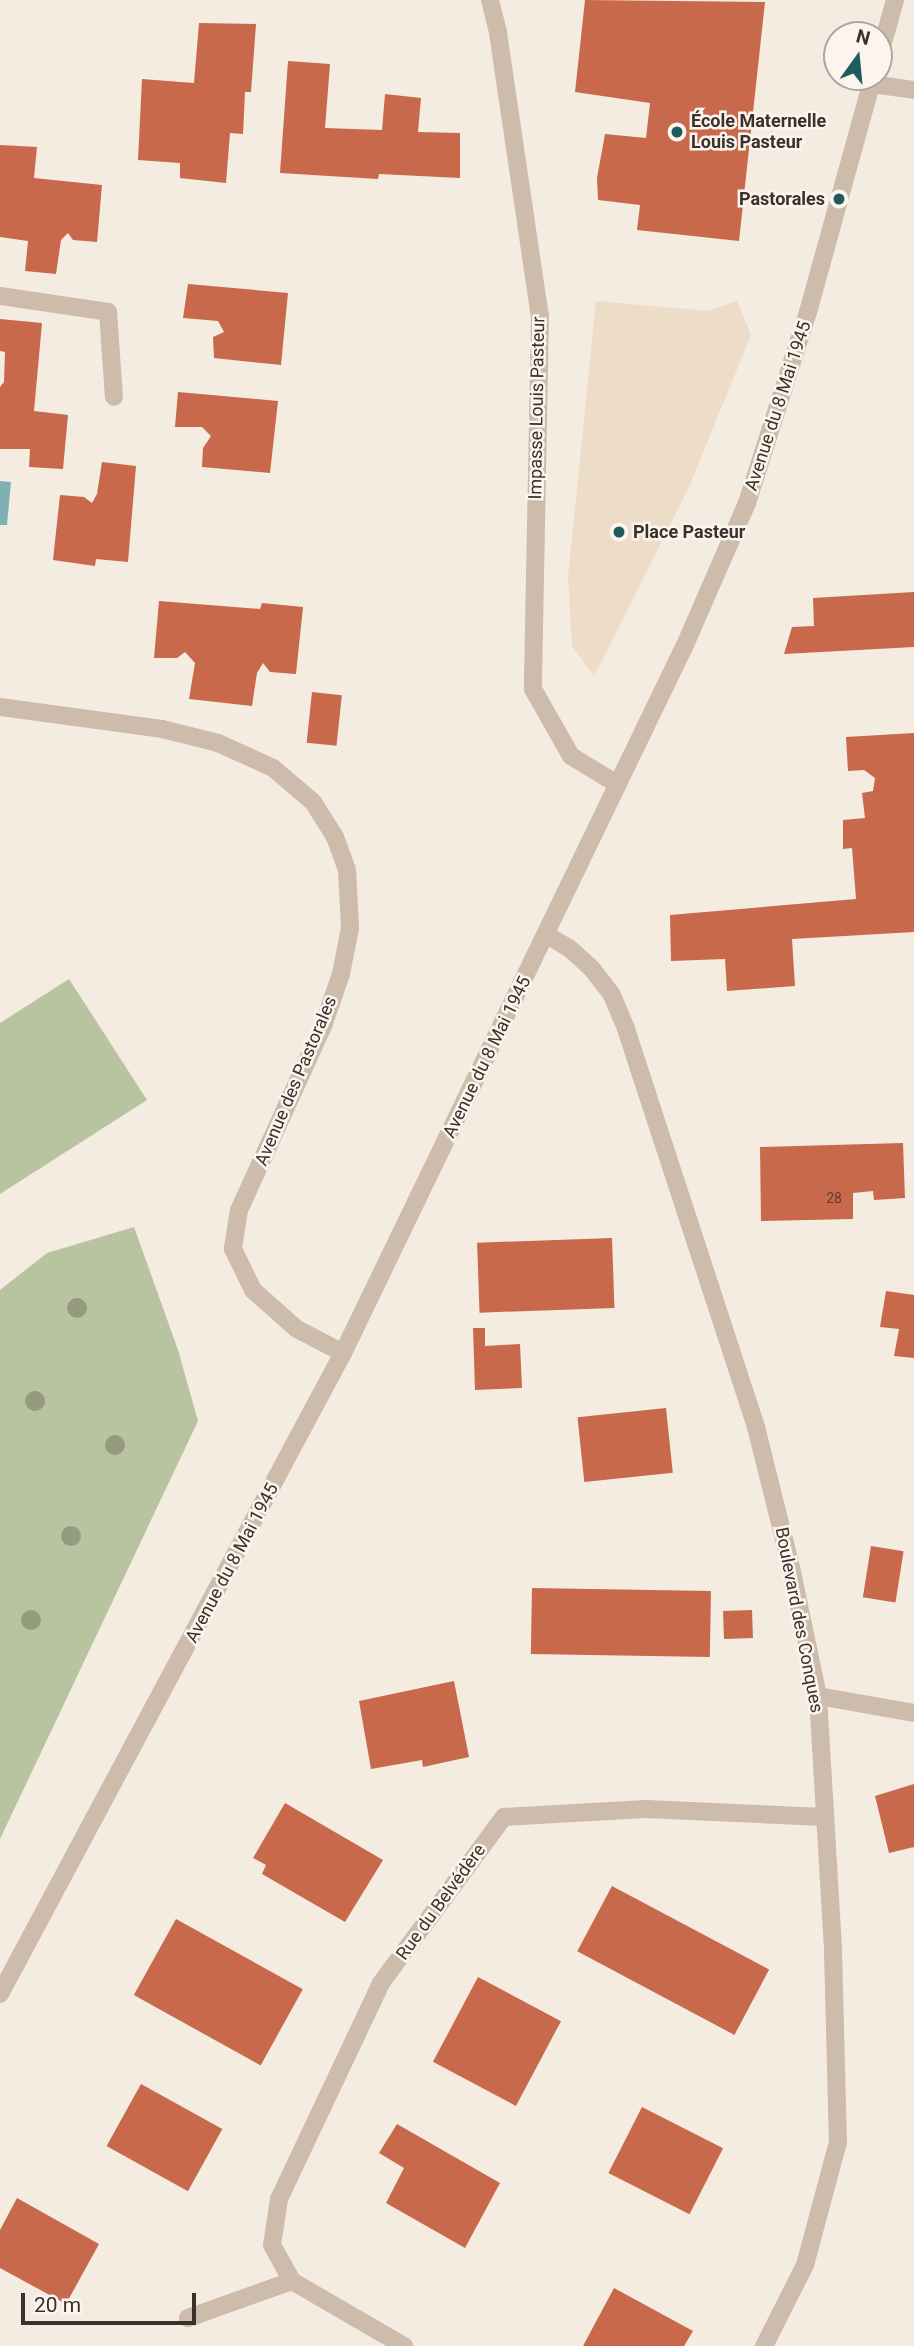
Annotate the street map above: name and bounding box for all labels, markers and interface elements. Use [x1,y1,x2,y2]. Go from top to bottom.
north arrow [823,21,893,91]
text: N [854,24,872,50]
place label: École Maternelle Louis Pasteur [691,111,826,154]
marker: École Maternelle Louis Pasteur [669,124,685,140]
place label: Pastorales [739,188,825,210]
marker: Pastorales [831,191,847,207]
street label: Impasse Louis Pasteur [525,316,549,500]
street label: Avenue du 8 Mai 1945 [740,318,816,494]
place label: Place Pasteur [633,521,745,543]
marker: Place Pasteur [611,524,627,540]
street label: Avenue du 8 Mai 1945 [438,973,536,1141]
street label: Avenue des Pastorales [251,993,341,1169]
house number: 28 [826,1190,842,1206]
street label: Avenue du 8 Mai 1945 [181,1480,283,1646]
street label: Boulevard des Conques [770,1525,828,1715]
street label: Rue du Belvédère [392,1840,490,1964]
scale bar [24,2280,200,2324]
text: 20 m [34,2293,81,2317]

